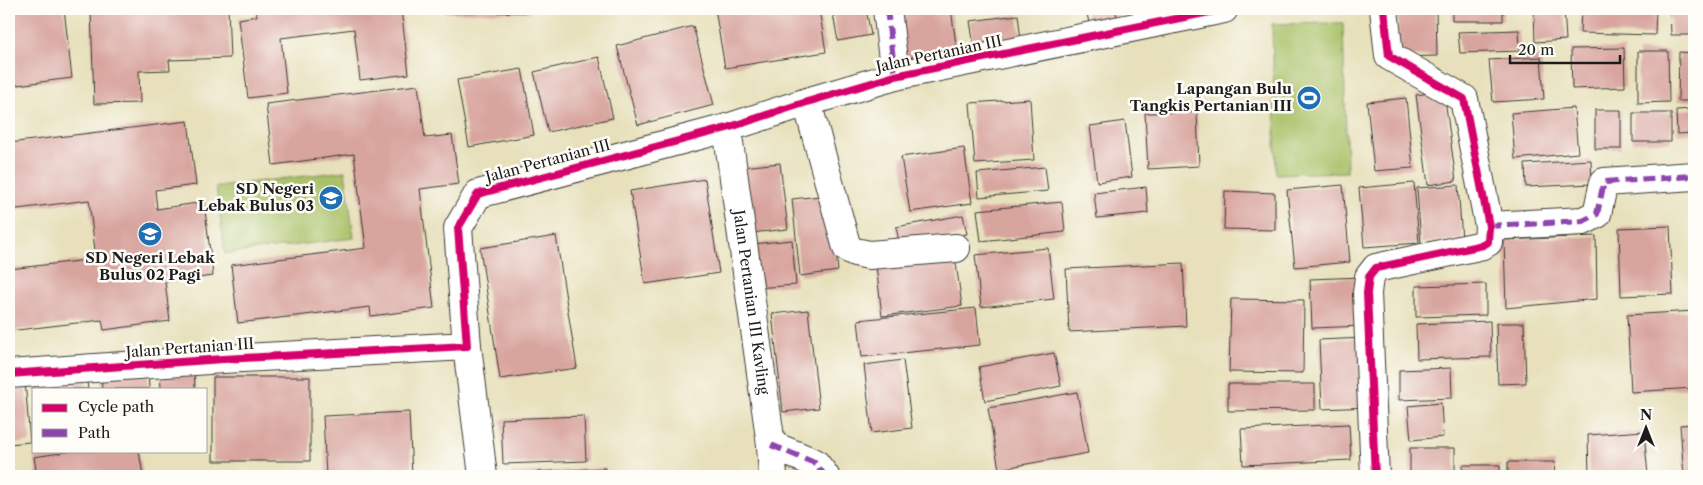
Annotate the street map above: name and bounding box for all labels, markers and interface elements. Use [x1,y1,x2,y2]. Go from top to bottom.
street label: Jalan Pertanian III [872,31,1004,77]
scale bar [1510,32,1620,64]
text: 20 m [1518,40,1554,59]
place label: Lapangan Bulu Tangkis Pertanian III [1130,79,1292,115]
sports icon: Lapangan Bulu Tangkis Pertanian III [1296,85,1322,111]
street label: Jalan Pertanian III [481,135,612,187]
place label: SD Negeri Lebak Bulus 03 [198,179,315,215]
school or university icon: SD Negeri Lebak Bulus 03 [318,185,344,211]
street label: Jalan Pertanian III Kavling [729,207,774,396]
school or university icon: SD Negeri Lebak Bulus 02 Pagi [137,221,163,247]
place label: SD Negeri Lebak Bulus 02 Pagi [85,248,216,284]
street label: Jalan Pertanian III [123,334,255,362]
legend [32,388,208,452]
text: Cycle path [78,397,155,416]
north arrow [1620,402,1670,452]
text: N [1640,406,1652,424]
text: Path [78,423,111,442]

